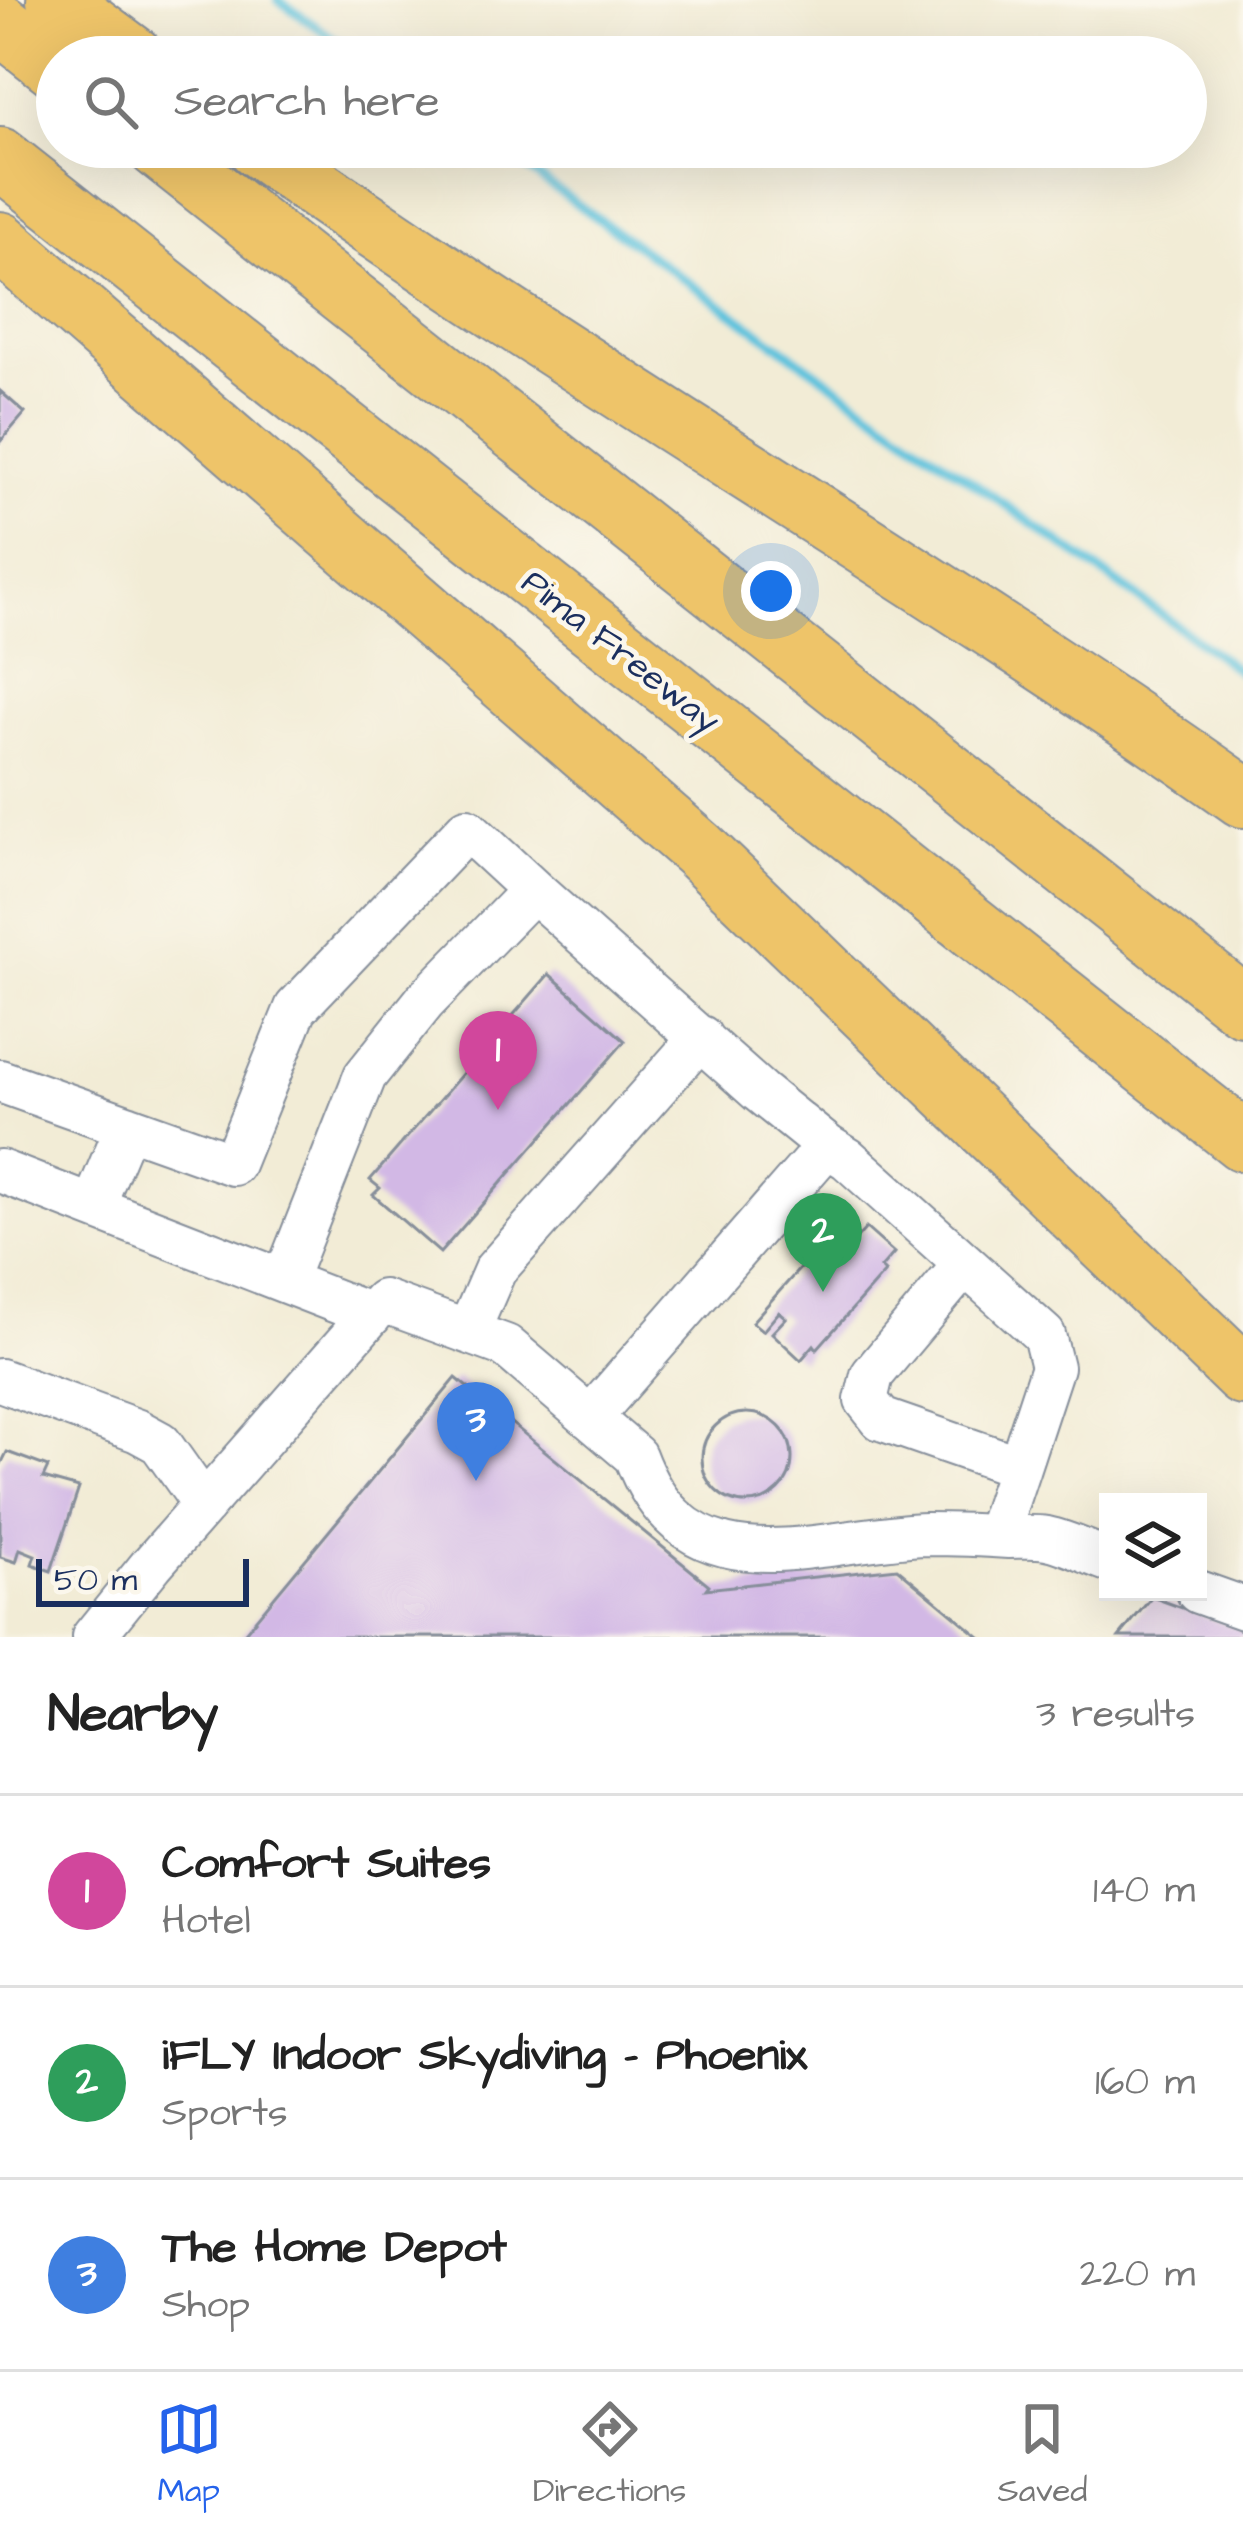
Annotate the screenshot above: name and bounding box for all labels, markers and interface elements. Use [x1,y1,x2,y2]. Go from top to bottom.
search box [36,36,1207,168]
icon: search [78,69,144,135]
text: Search here [174,71,440,133]
street label: Pima Freeway [510,558,731,746]
your location [741,561,801,621]
pin: 1 [459,1011,537,1110]
pin: 2 [784,1193,862,1292]
pin: 3 [437,1382,515,1481]
map controls [1099,1493,1207,1601]
button: layers [1099,1493,1207,1601]
scale bar [36,1553,249,1606]
text: 50 m [54,1557,137,1603]
text: Nearby [48,1680,218,1751]
text: 3 results [1036,1688,1195,1742]
text: Comfort Suites [162,1833,491,1895]
text: 1 [85,1864,90,1918]
text: 140 m [1093,1864,1195,1918]
text: Hotel [162,1895,251,1949]
text: iFLY Indoor Skydiving - Phoenix [162,2025,807,2087]
text: 2 [76,2056,98,2110]
text: 160 m [1095,2056,1195,2110]
text: Sports [162,2087,288,2141]
text: The Home Depot [162,2217,507,2279]
text: 3 [77,2248,97,2302]
text: 220 m [1080,2248,1195,2302]
text: Shop [162,2279,250,2333]
tab: Map [156,2396,222,2514]
tab: Directions [533,2396,686,2514]
tab: Saved [997,2396,1087,2514]

